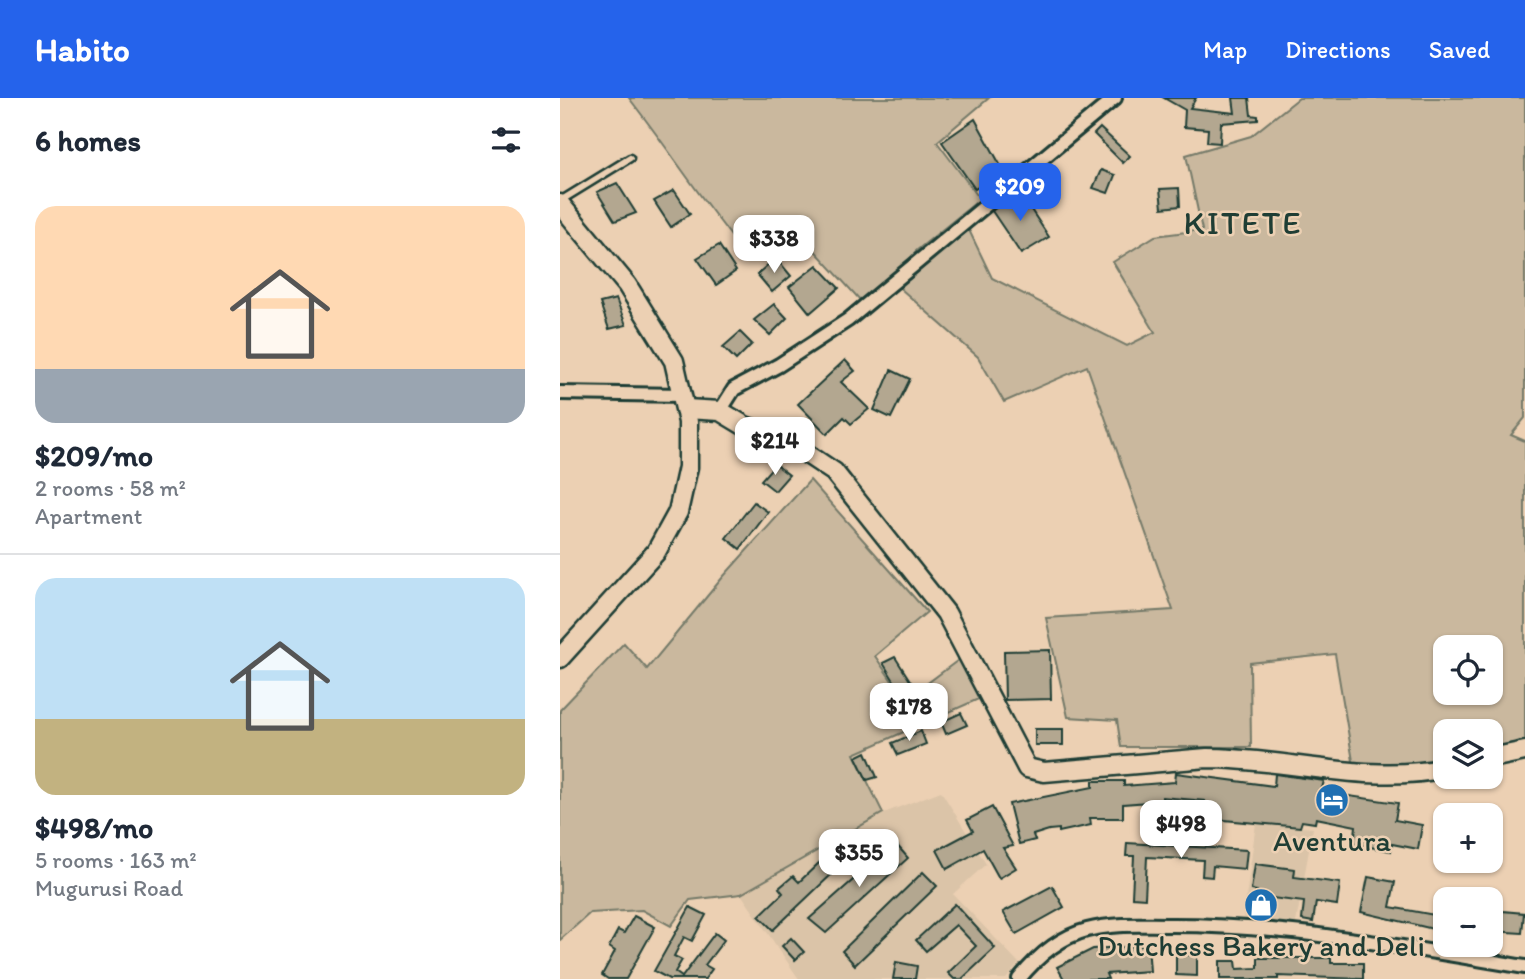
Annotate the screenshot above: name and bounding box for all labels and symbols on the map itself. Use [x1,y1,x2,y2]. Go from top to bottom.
pin: $209 [979,164,1061,223]
district label: KITETE [1184,203,1302,242]
pin: $338 [733,216,815,275]
pin: $214 [734,418,816,477]
pin: $178 [868,684,950,743]
hotel icon: Aventura [1313,781,1351,819]
pin: $498 [1140,800,1222,860]
place label: Aventura [1273,822,1391,859]
pin: $355 [818,830,900,889]
shop icon: Dutchess Bakery and Deli [1242,886,1280,924]
place label: Dutchess Bakery and Deli [1097,927,1425,964]

